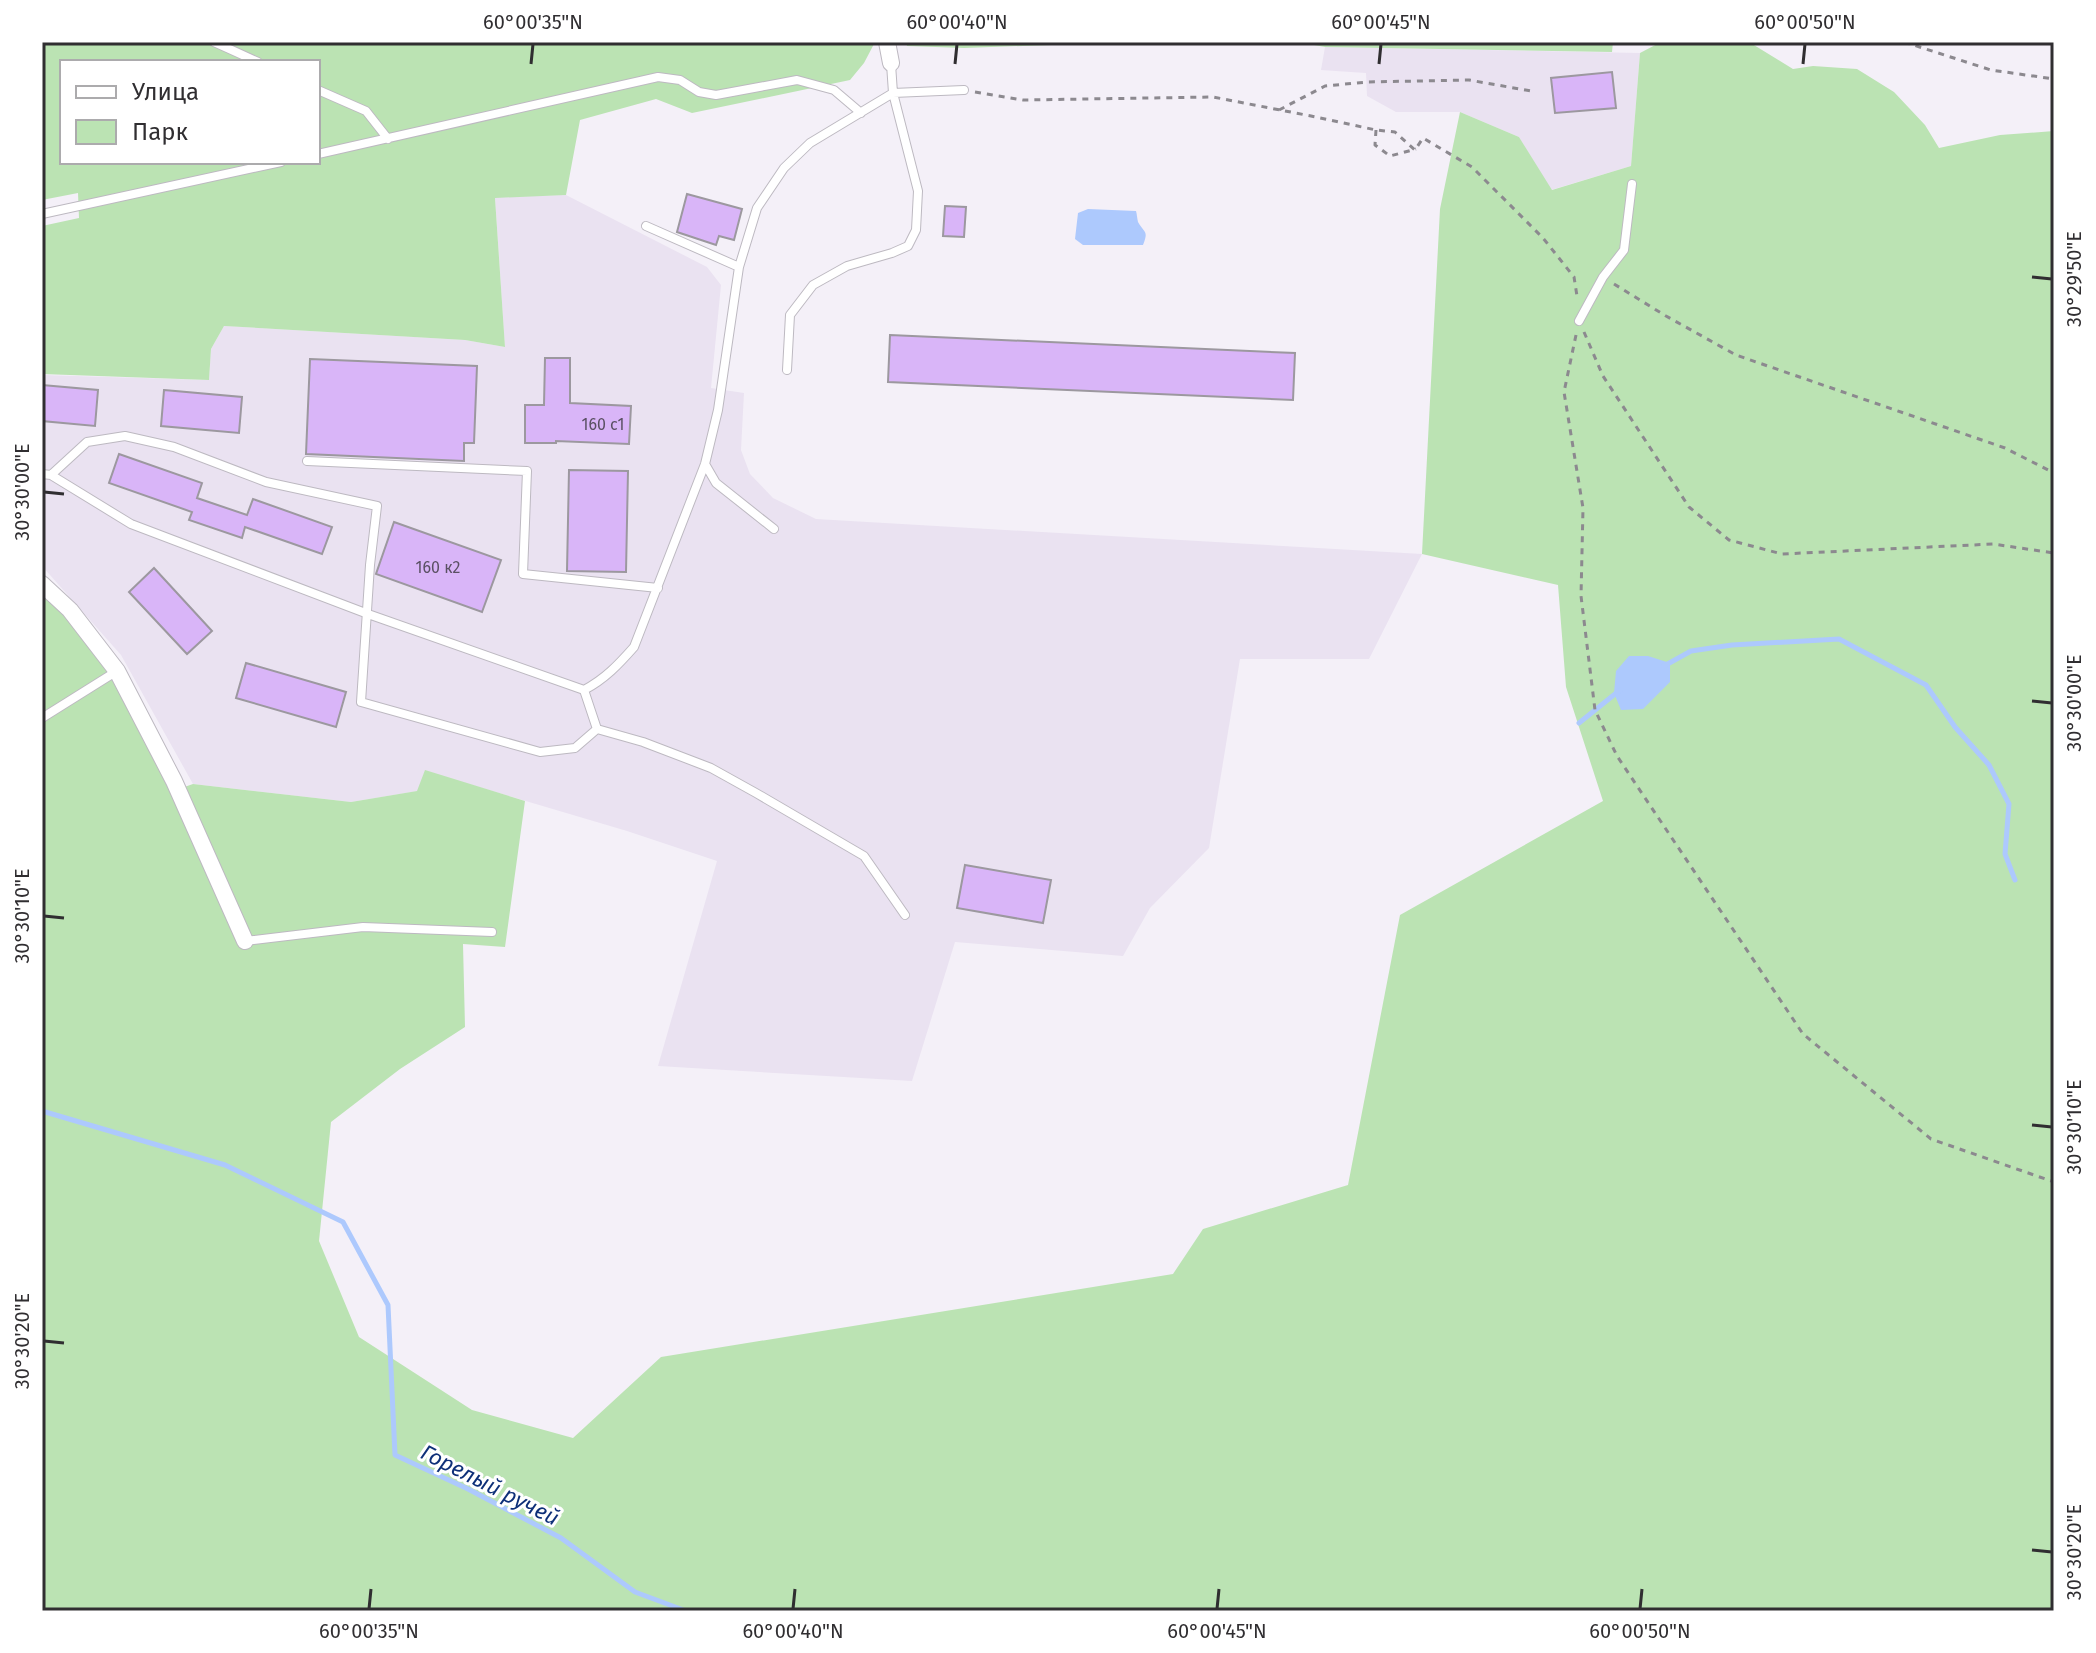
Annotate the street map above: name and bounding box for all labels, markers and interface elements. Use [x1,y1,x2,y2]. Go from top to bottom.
text: 60°00'35"N [483,10,583,34]
text: 60°00'40"N [906,10,1008,34]
text: 60°00'45"N [1331,10,1431,34]
text: 60°00'50"N [1754,10,1856,34]
legend [60,60,320,164]
text: Улица [132,78,199,106]
text: Парк [132,118,189,146]
text: 30°29'50"E [2062,231,2086,327]
house number: 160 с1 [582,415,625,434]
text: 30°30'00"E [10,443,34,541]
house number: 160 к2 [416,558,460,577]
text: 30°30'00"E [2062,654,2086,752]
text: 30°30'10"E [10,868,34,964]
text: 30°30'10"E [2062,1079,2086,1175]
text: 30°30'20"E [10,1293,34,1389]
water label: Горелый ручей [416,1439,564,1531]
text: 30°30'20"E [2062,1504,2086,1600]
text: 60°00'35"N [319,1619,419,1643]
text: 60°00'40"N [742,1619,844,1643]
text: 60°00'45"N [1167,1619,1267,1643]
text: 60°00'50"N [1589,1619,1691,1643]

